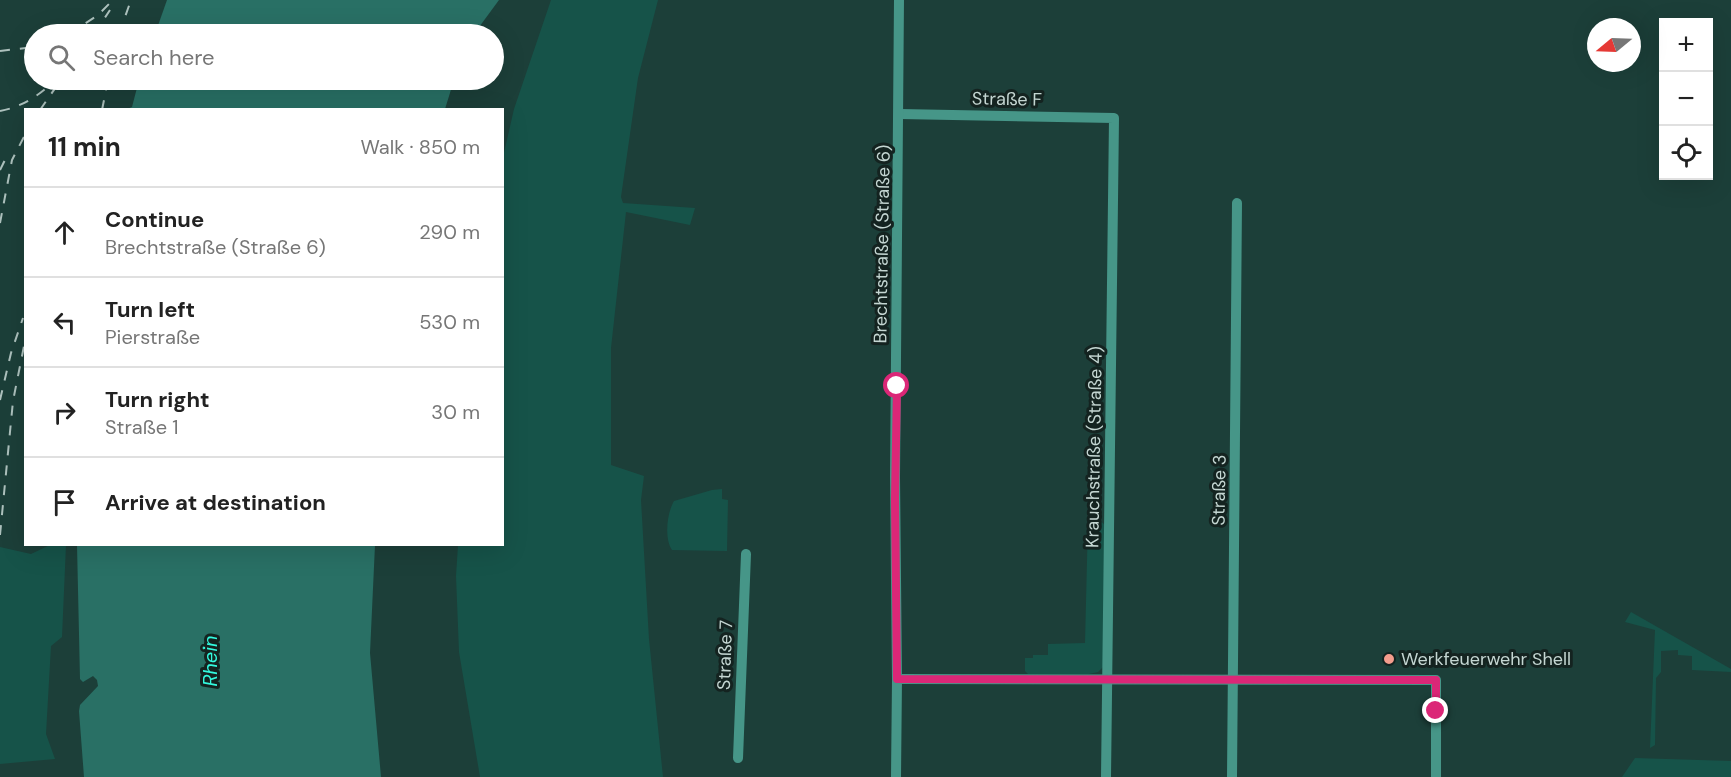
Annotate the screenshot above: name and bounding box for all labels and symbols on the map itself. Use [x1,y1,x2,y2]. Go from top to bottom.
north arrow [1587,18,1641,72]
street label: Straße F [972,86,1043,112]
street label: Brechtstraße (Straße 6) [868,144,896,344]
street label: Krauchstraße (Straße 4) [1080,346,1108,548]
route start [883,372,909,398]
street label: Straße 3 [1206,454,1232,526]
street label: Straße 7 [712,619,738,691]
water label: Rhein [197,635,223,687]
place label: Werkfeuerwehr Shell [1401,647,1571,671]
marker: Werkfeuerwehr Shell [1382,652,1396,666]
route end [1422,697,1448,723]

